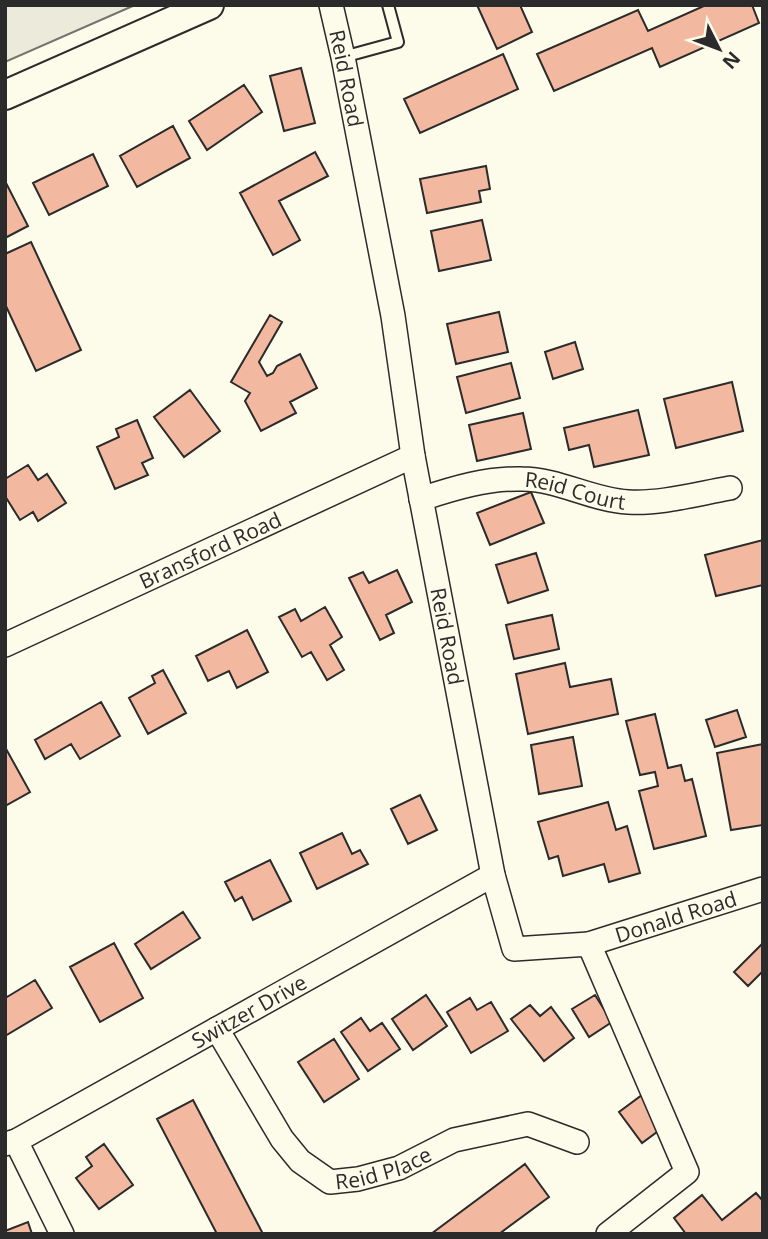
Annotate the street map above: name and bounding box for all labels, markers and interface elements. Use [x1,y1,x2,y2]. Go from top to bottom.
north arrow [684,14,754,84]
street label: Reid Road [323,27,370,129]
text: N [717,46,746,75]
street label: Reid Court [524,465,627,516]
street label: Bransford Road [135,505,286,595]
street label: Reid Road [424,585,470,687]
street label: Donald Road [611,884,740,949]
street label: Switzer Drive [186,968,311,1054]
street label: Reid Place [334,1140,436,1195]

